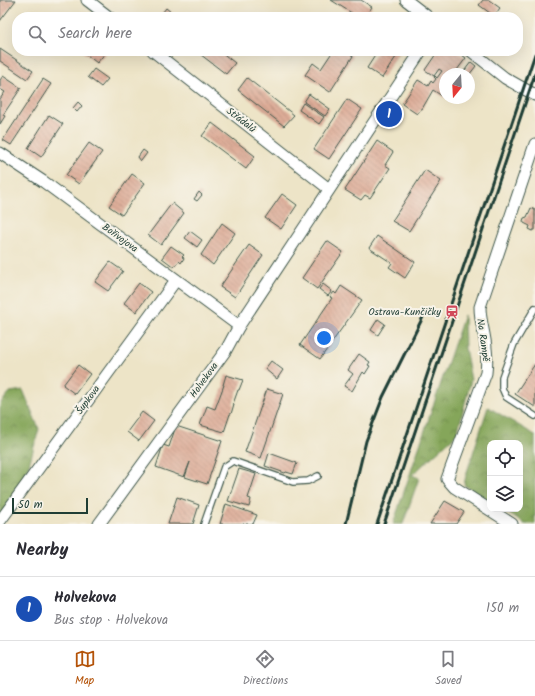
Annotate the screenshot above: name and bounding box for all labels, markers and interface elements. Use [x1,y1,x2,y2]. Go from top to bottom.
search box [12,12,523,56]
text: Search here [58,22,132,46]
icon: search [26,23,48,45]
north arrow [439,68,475,104]
pin: 1 [376,99,402,129]
street label: Střádalů [223,103,259,137]
street label: Bořivojova [99,219,142,257]
place label: Ostrava-Kunčičky [368,304,441,320]
station icon: Ostrava-Kunčičky [444,304,460,320]
street label: Na Rampě [472,318,494,363]
your location [314,328,334,348]
street label: Holvekova [186,359,223,401]
street label: Šupkova [72,382,104,418]
map controls [487,440,523,512]
button: locate [487,440,523,476]
button: layers [487,476,523,512]
scale bar [12,496,88,515]
text: 50 m [18,496,43,514]
text: Nearby [16,537,68,564]
text: Holvekova [54,586,116,610]
text: 1 [27,598,31,619]
text: 150 m [486,598,519,619]
text: Bus stop · Holvekova [54,610,168,631]
tab: Map [74,648,96,690]
tab: Directions [243,648,288,690]
tab: Saved [435,648,461,690]

